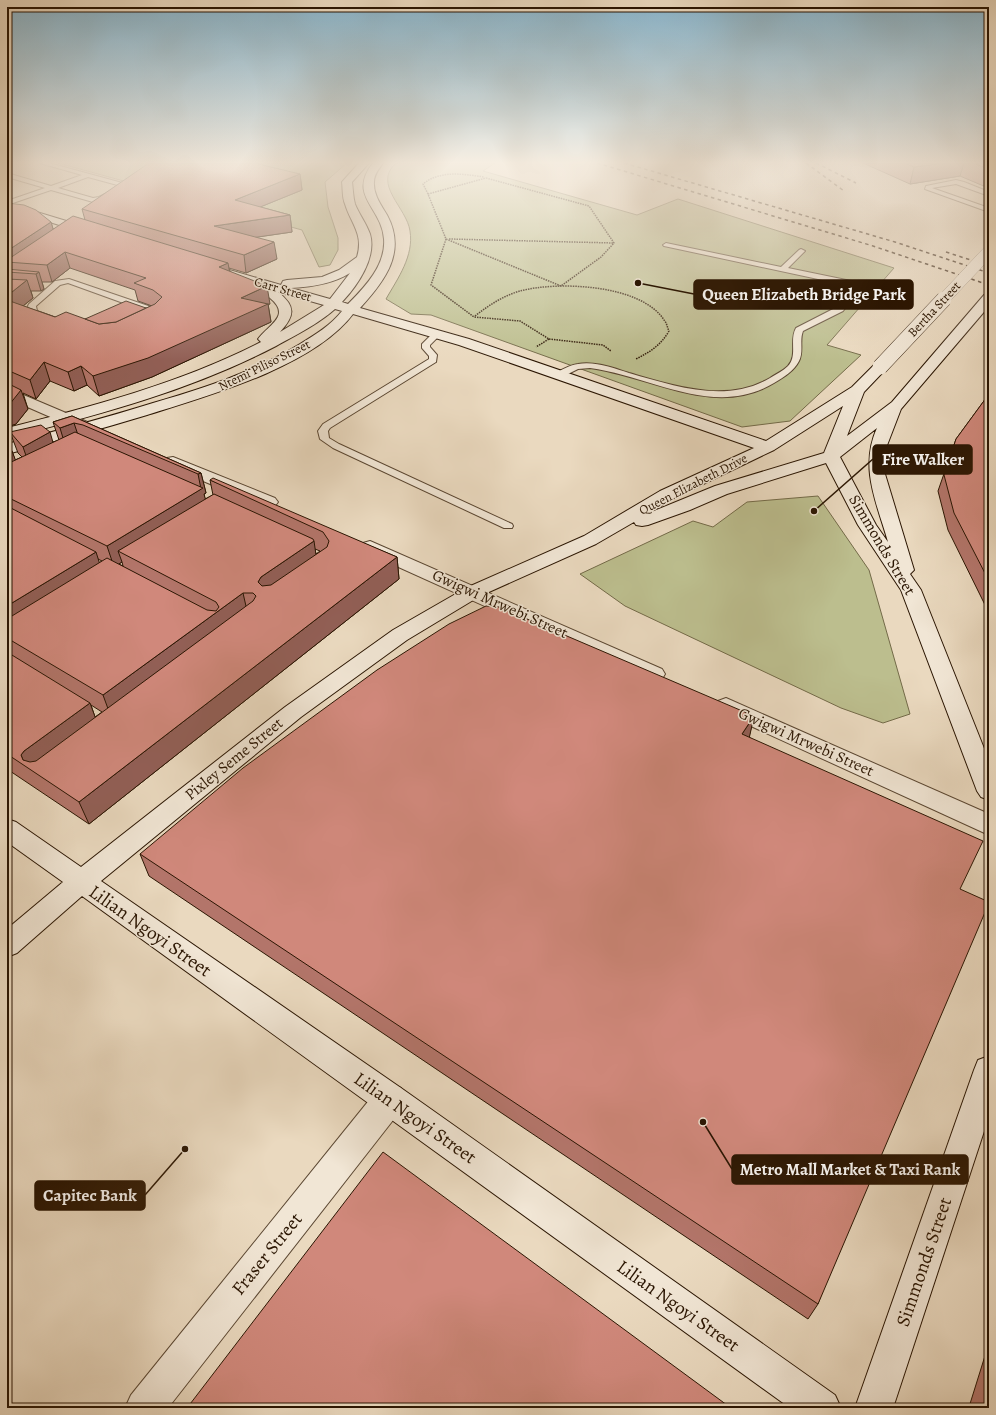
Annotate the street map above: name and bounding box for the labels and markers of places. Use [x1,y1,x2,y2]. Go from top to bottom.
callout: Queen Elizabeth Bridge Park [694,280,913,309]
callout: Fire Walker [873,445,972,474]
callout: Metro Mall Market & Taxi Rank [732,1155,968,1184]
callout: Capitec Bank [35,1181,145,1210]

